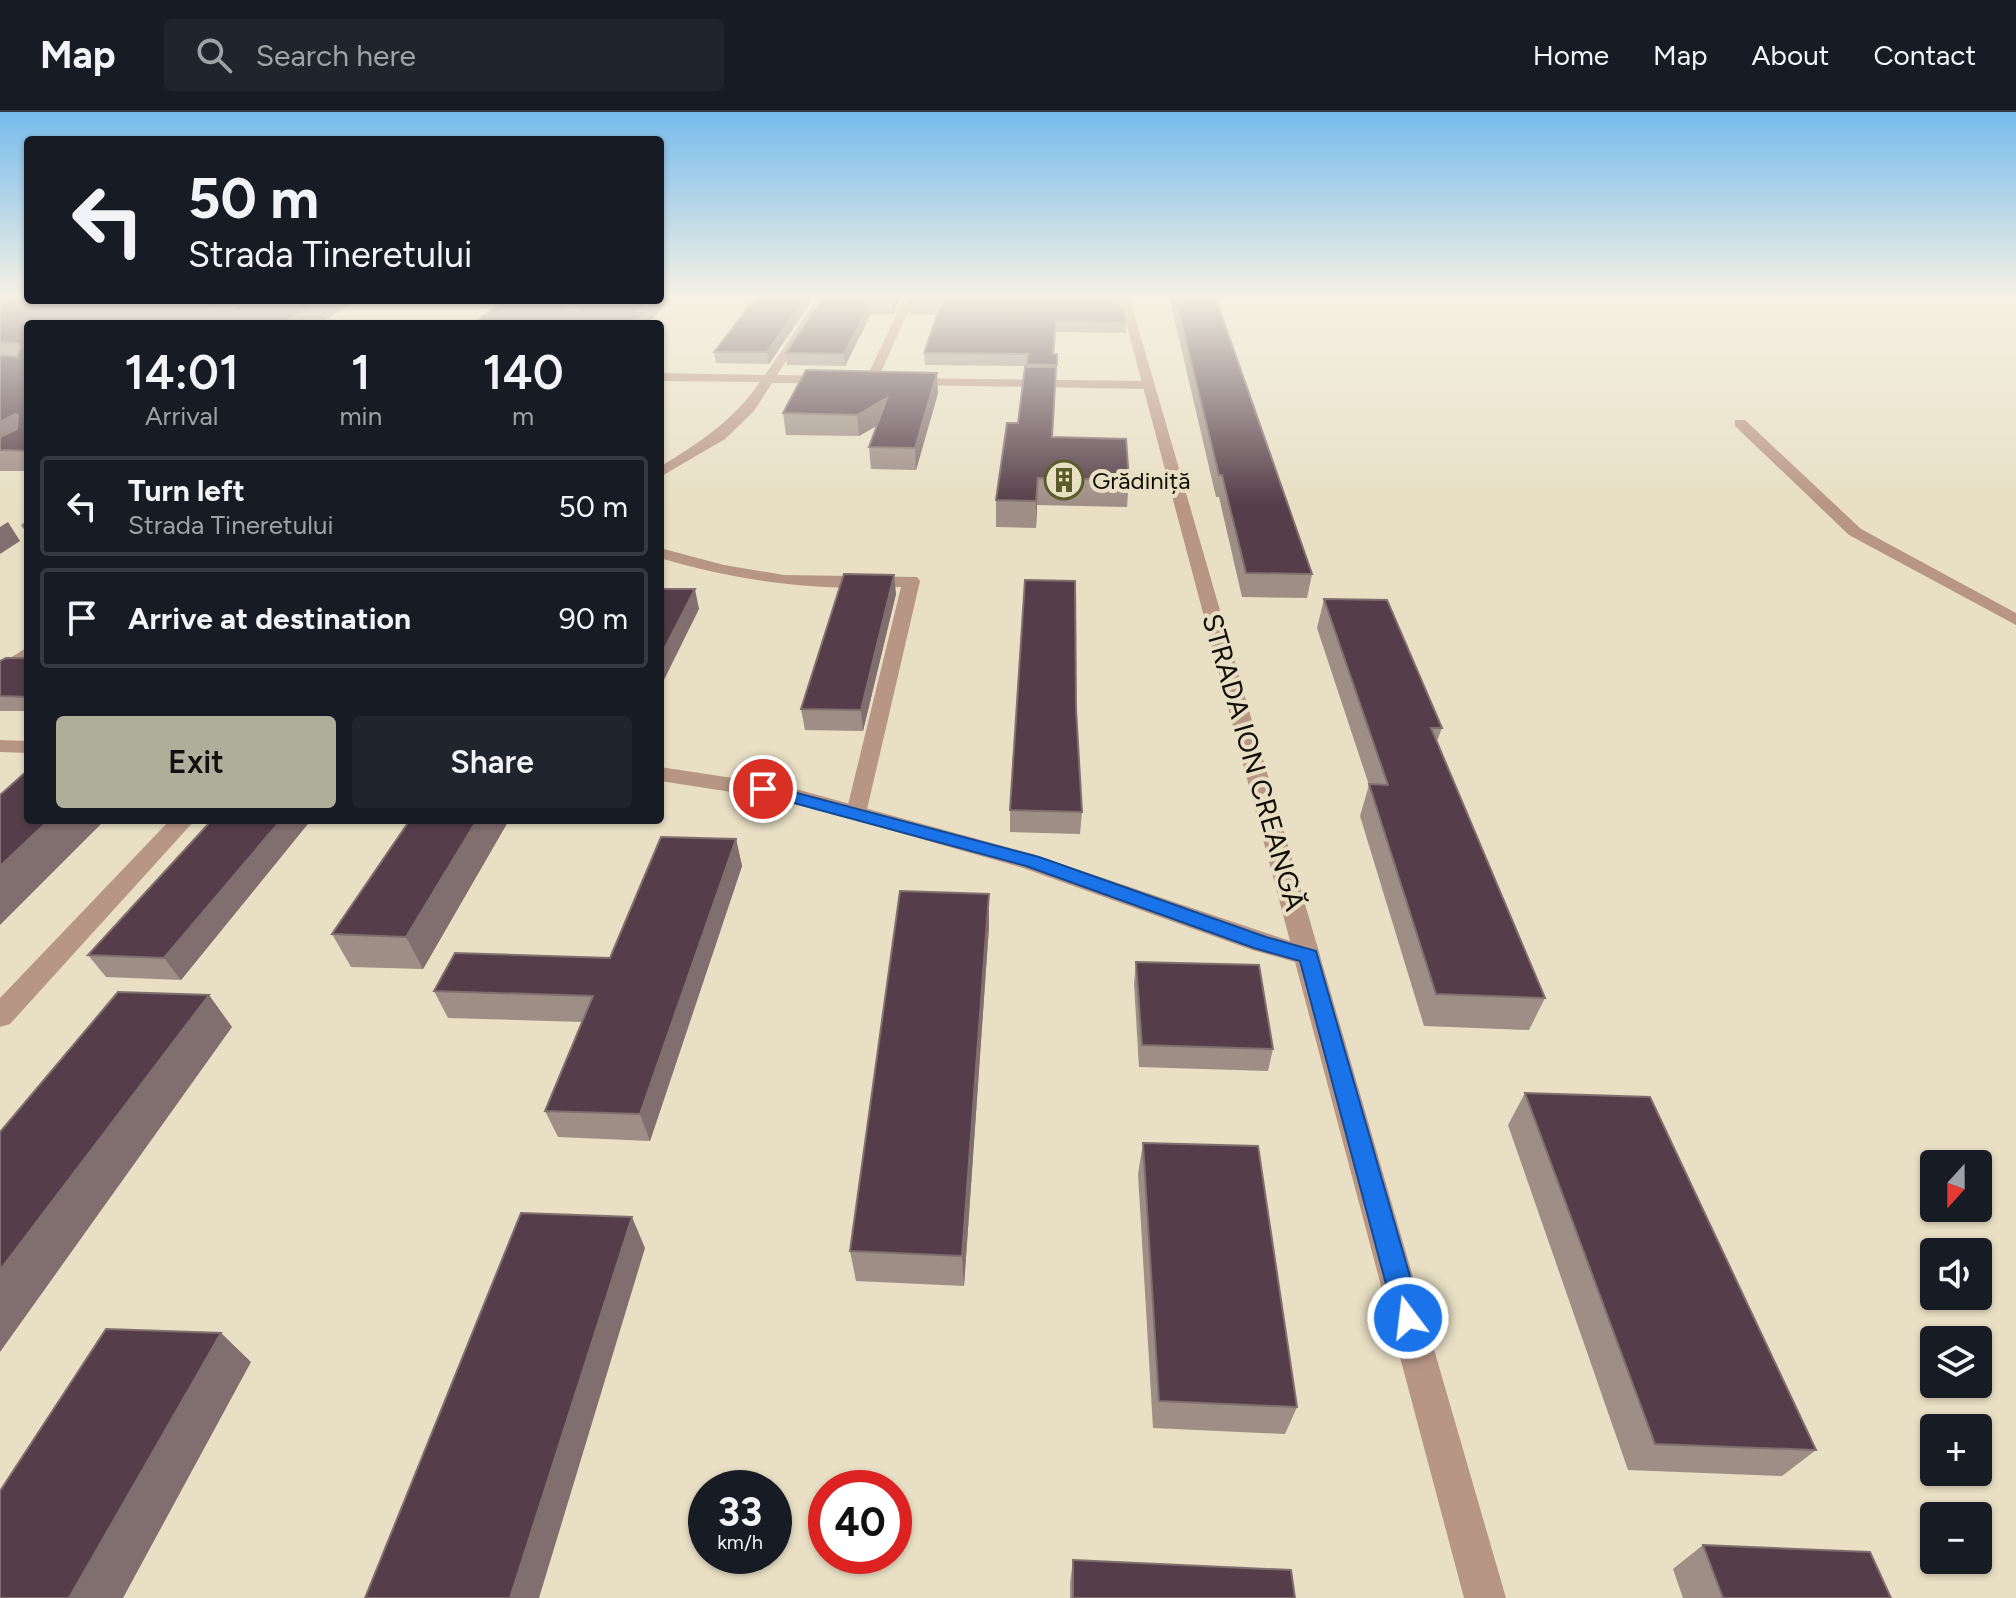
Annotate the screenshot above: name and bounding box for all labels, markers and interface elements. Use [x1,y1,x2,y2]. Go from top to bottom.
search box [164,19,724,91]
text: Map [40,32,116,78]
icon: search [192,33,236,77]
text: Search here [256,37,416,74]
text: Home [1533,38,1609,72]
text: Map [1653,38,1708,72]
text: About [1752,38,1829,72]
text: Contact [1873,38,1976,72]
text: 50 m [188,165,319,232]
icon: left [56,168,160,272]
text: Strada Tineretului [188,233,472,276]
text: 14:01 [124,343,239,401]
text: 1 [351,343,371,401]
text: 140 [482,343,564,401]
text: Arrival [145,400,218,432]
text: min [339,400,382,432]
text: m [512,400,534,432]
building icon: Grădiniță [1043,459,1085,501]
place label: Grădiniță [1092,466,1190,495]
text: Turn left [128,472,245,509]
icon: left [60,484,104,528]
text: 50 m [559,488,628,525]
text: Strada Tineretului [128,509,333,541]
icon: arrive [60,596,104,640]
text: Arrive at destination [128,600,411,637]
text: 90 m [559,600,628,637]
street label: STRADA ION CREANGĂ [1195,610,1313,914]
button: Exit [56,716,336,808]
button: Share [352,716,632,808]
pin [729,755,797,823]
icon: arrive [741,767,785,811]
north arrow [1920,1150,1992,1222]
map controls [1920,1150,1992,1574]
button: sound [1920,1238,1992,1310]
position arrow [1366,1276,1450,1360]
button: layers [1920,1326,1992,1398]
button: + [1920,1414,1992,1486]
speed limit sign: 40 [808,1470,912,1574]
text: 33 [718,1488,762,1536]
button: − [1920,1502,1992,1574]
text: km/h [717,1530,763,1554]

